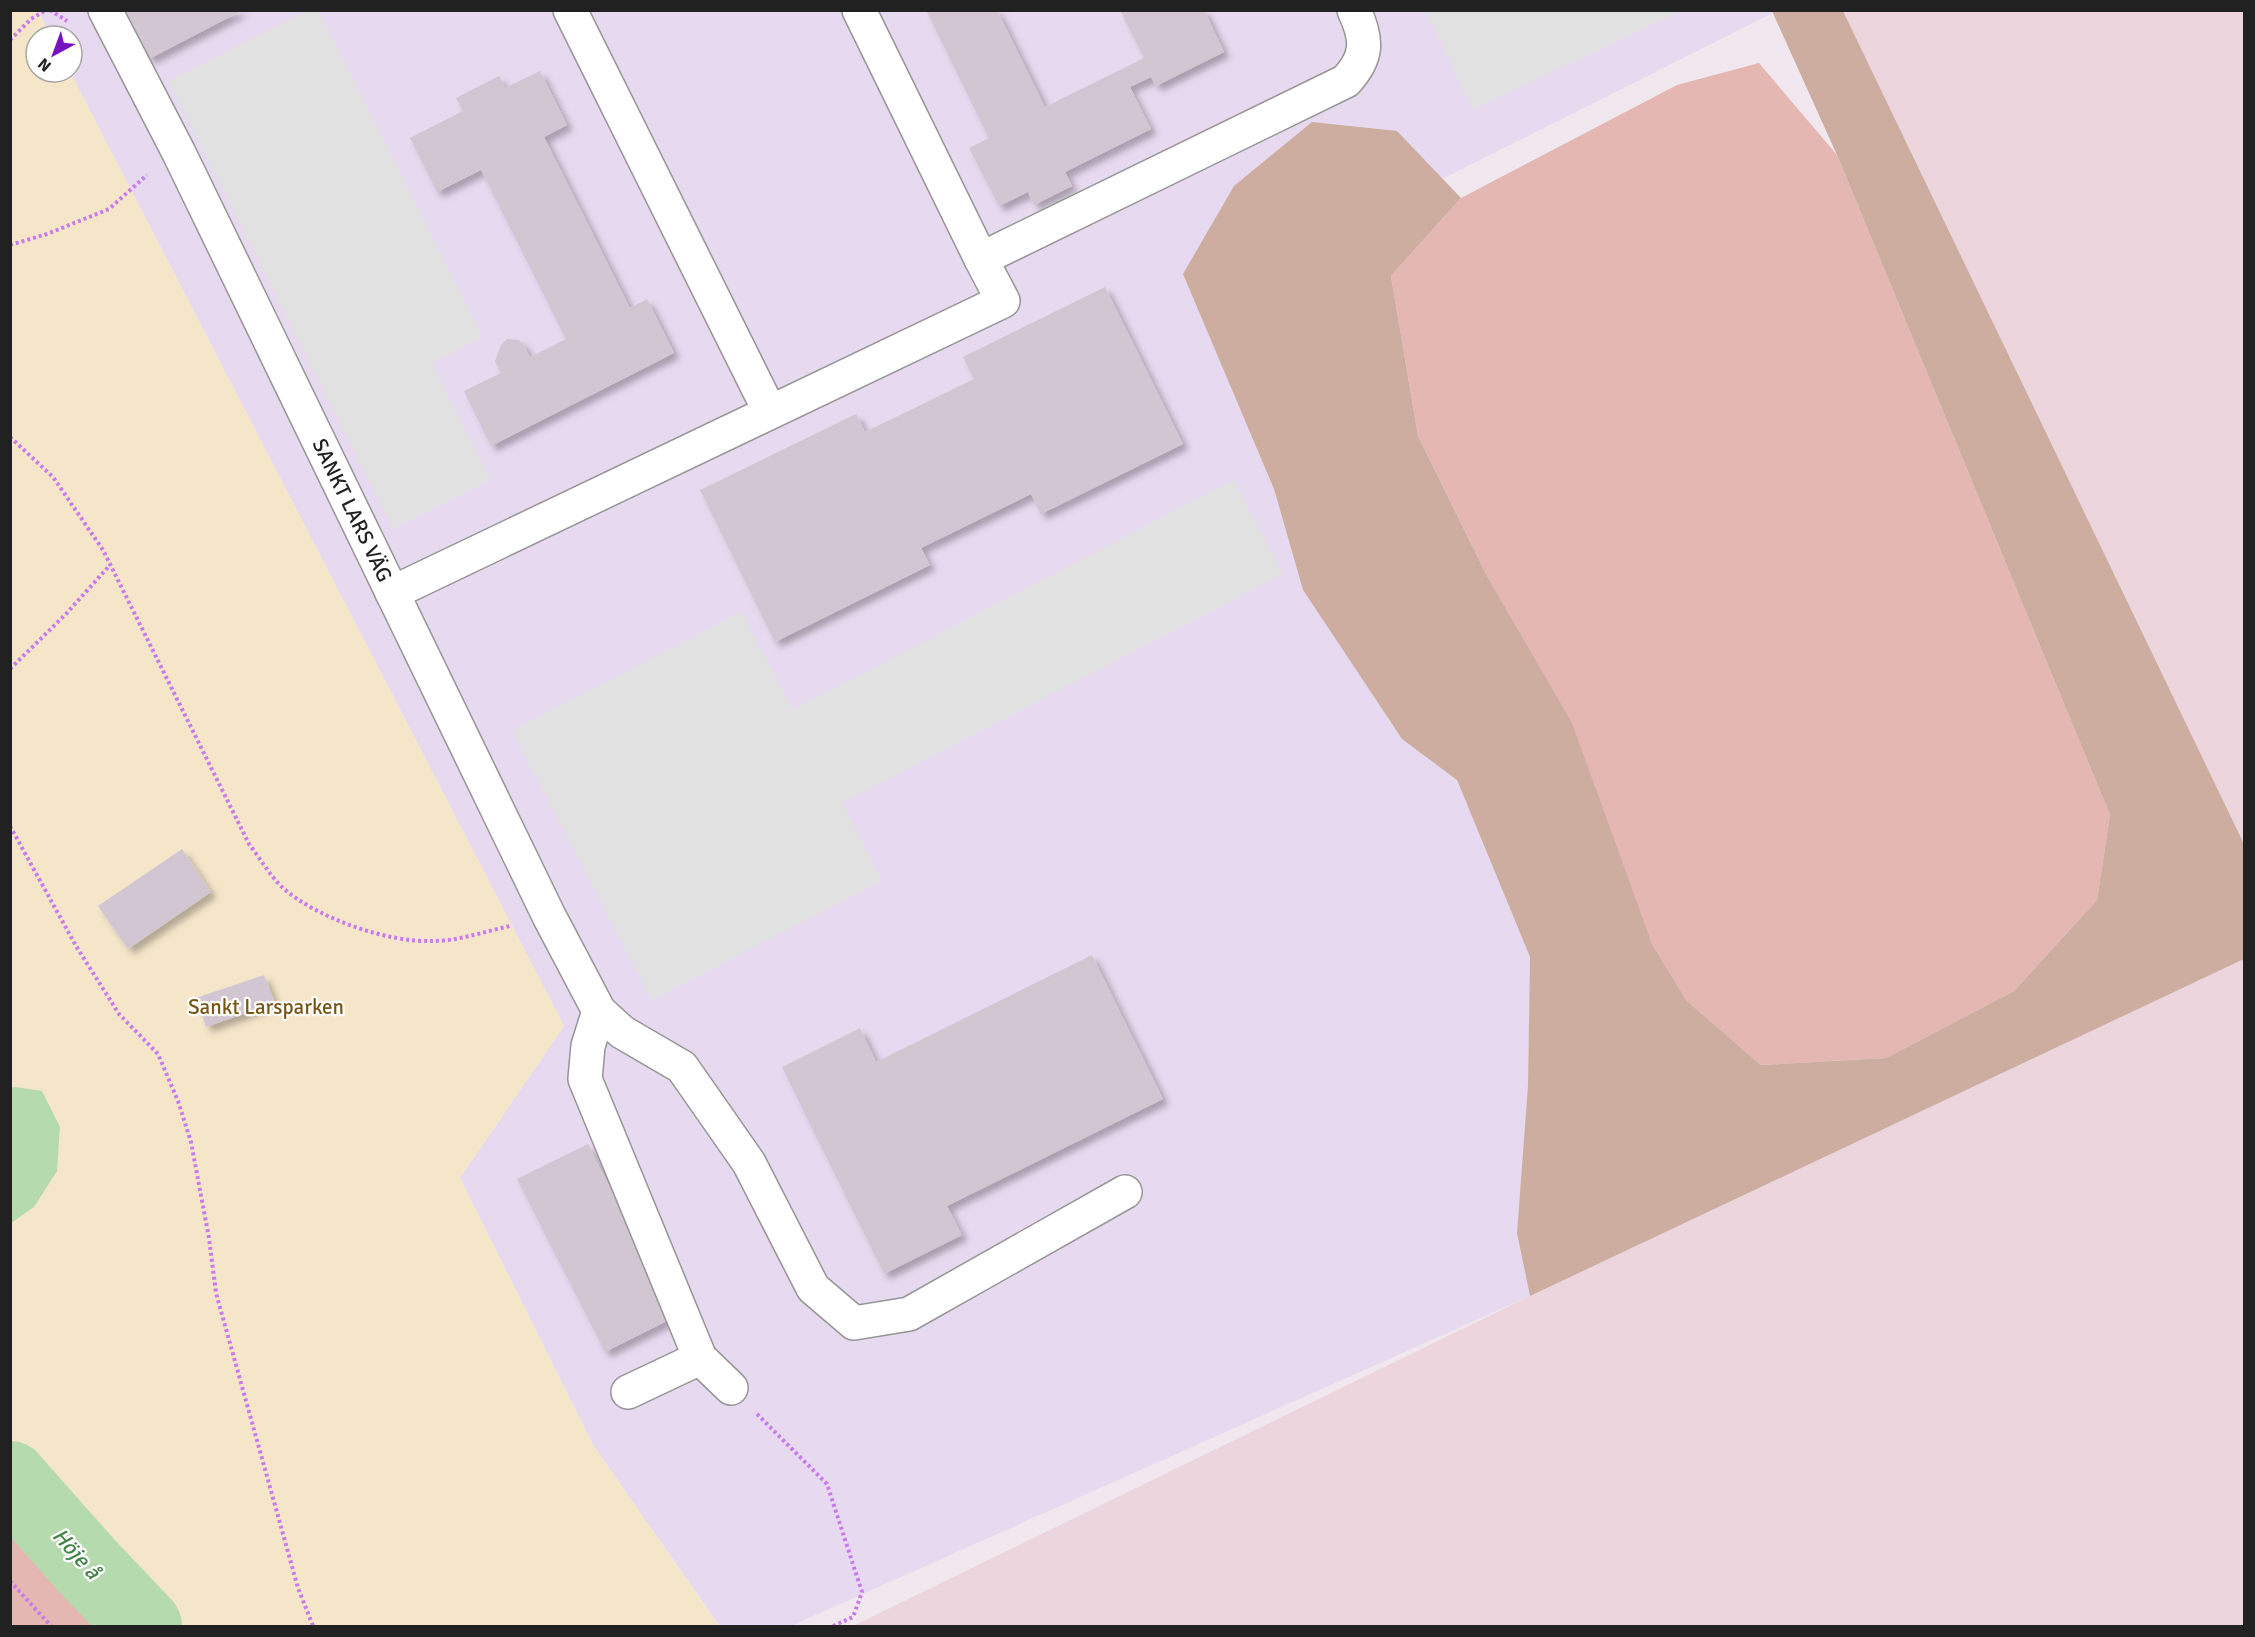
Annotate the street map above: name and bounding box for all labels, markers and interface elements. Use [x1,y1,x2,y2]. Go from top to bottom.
north arrow [24,24,84,84]
text: N [34,53,56,76]
street label: SANKT LARS VÄG [307,434,398,586]
park label: Sankt Larsparken [188,994,344,1020]
water label: Höje å [47,1522,107,1585]

